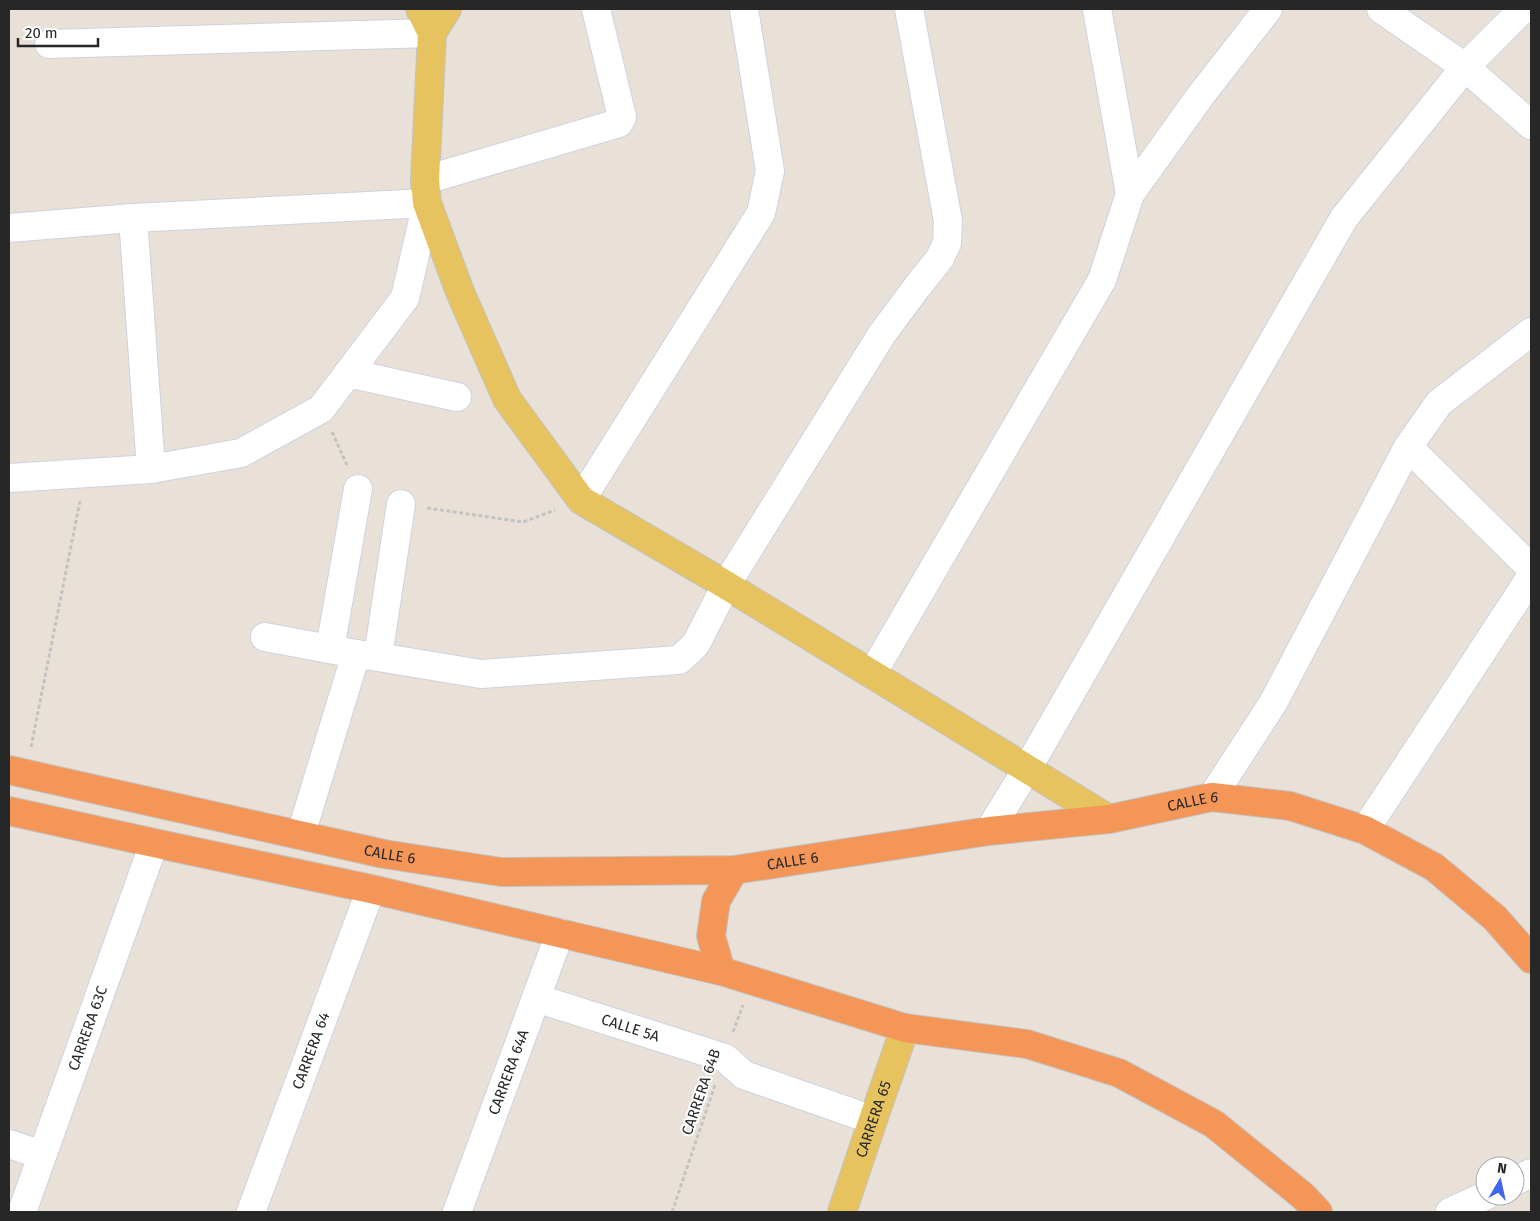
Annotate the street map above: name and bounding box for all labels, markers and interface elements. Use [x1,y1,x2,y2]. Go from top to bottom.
scale bar [18,15,98,47]
text: 20 m [25,24,58,42]
street label: CALLE 6 [1166,788,1219,815]
street label: CALLE 6 [362,841,417,868]
street label: CALLE 6 [766,848,820,874]
street label: CARRERA 63C [64,983,111,1073]
street label: CARRERA 64 [288,1010,333,1092]
street label: CALLE 5A [599,1010,662,1046]
street label: CARRERA 64A [485,1027,533,1117]
street label: CARRERA 64B [678,1047,724,1137]
street label: CARRERA 65 [852,1078,895,1160]
north arrow [1475,1156,1525,1206]
text: N [1496,1160,1508,1178]

